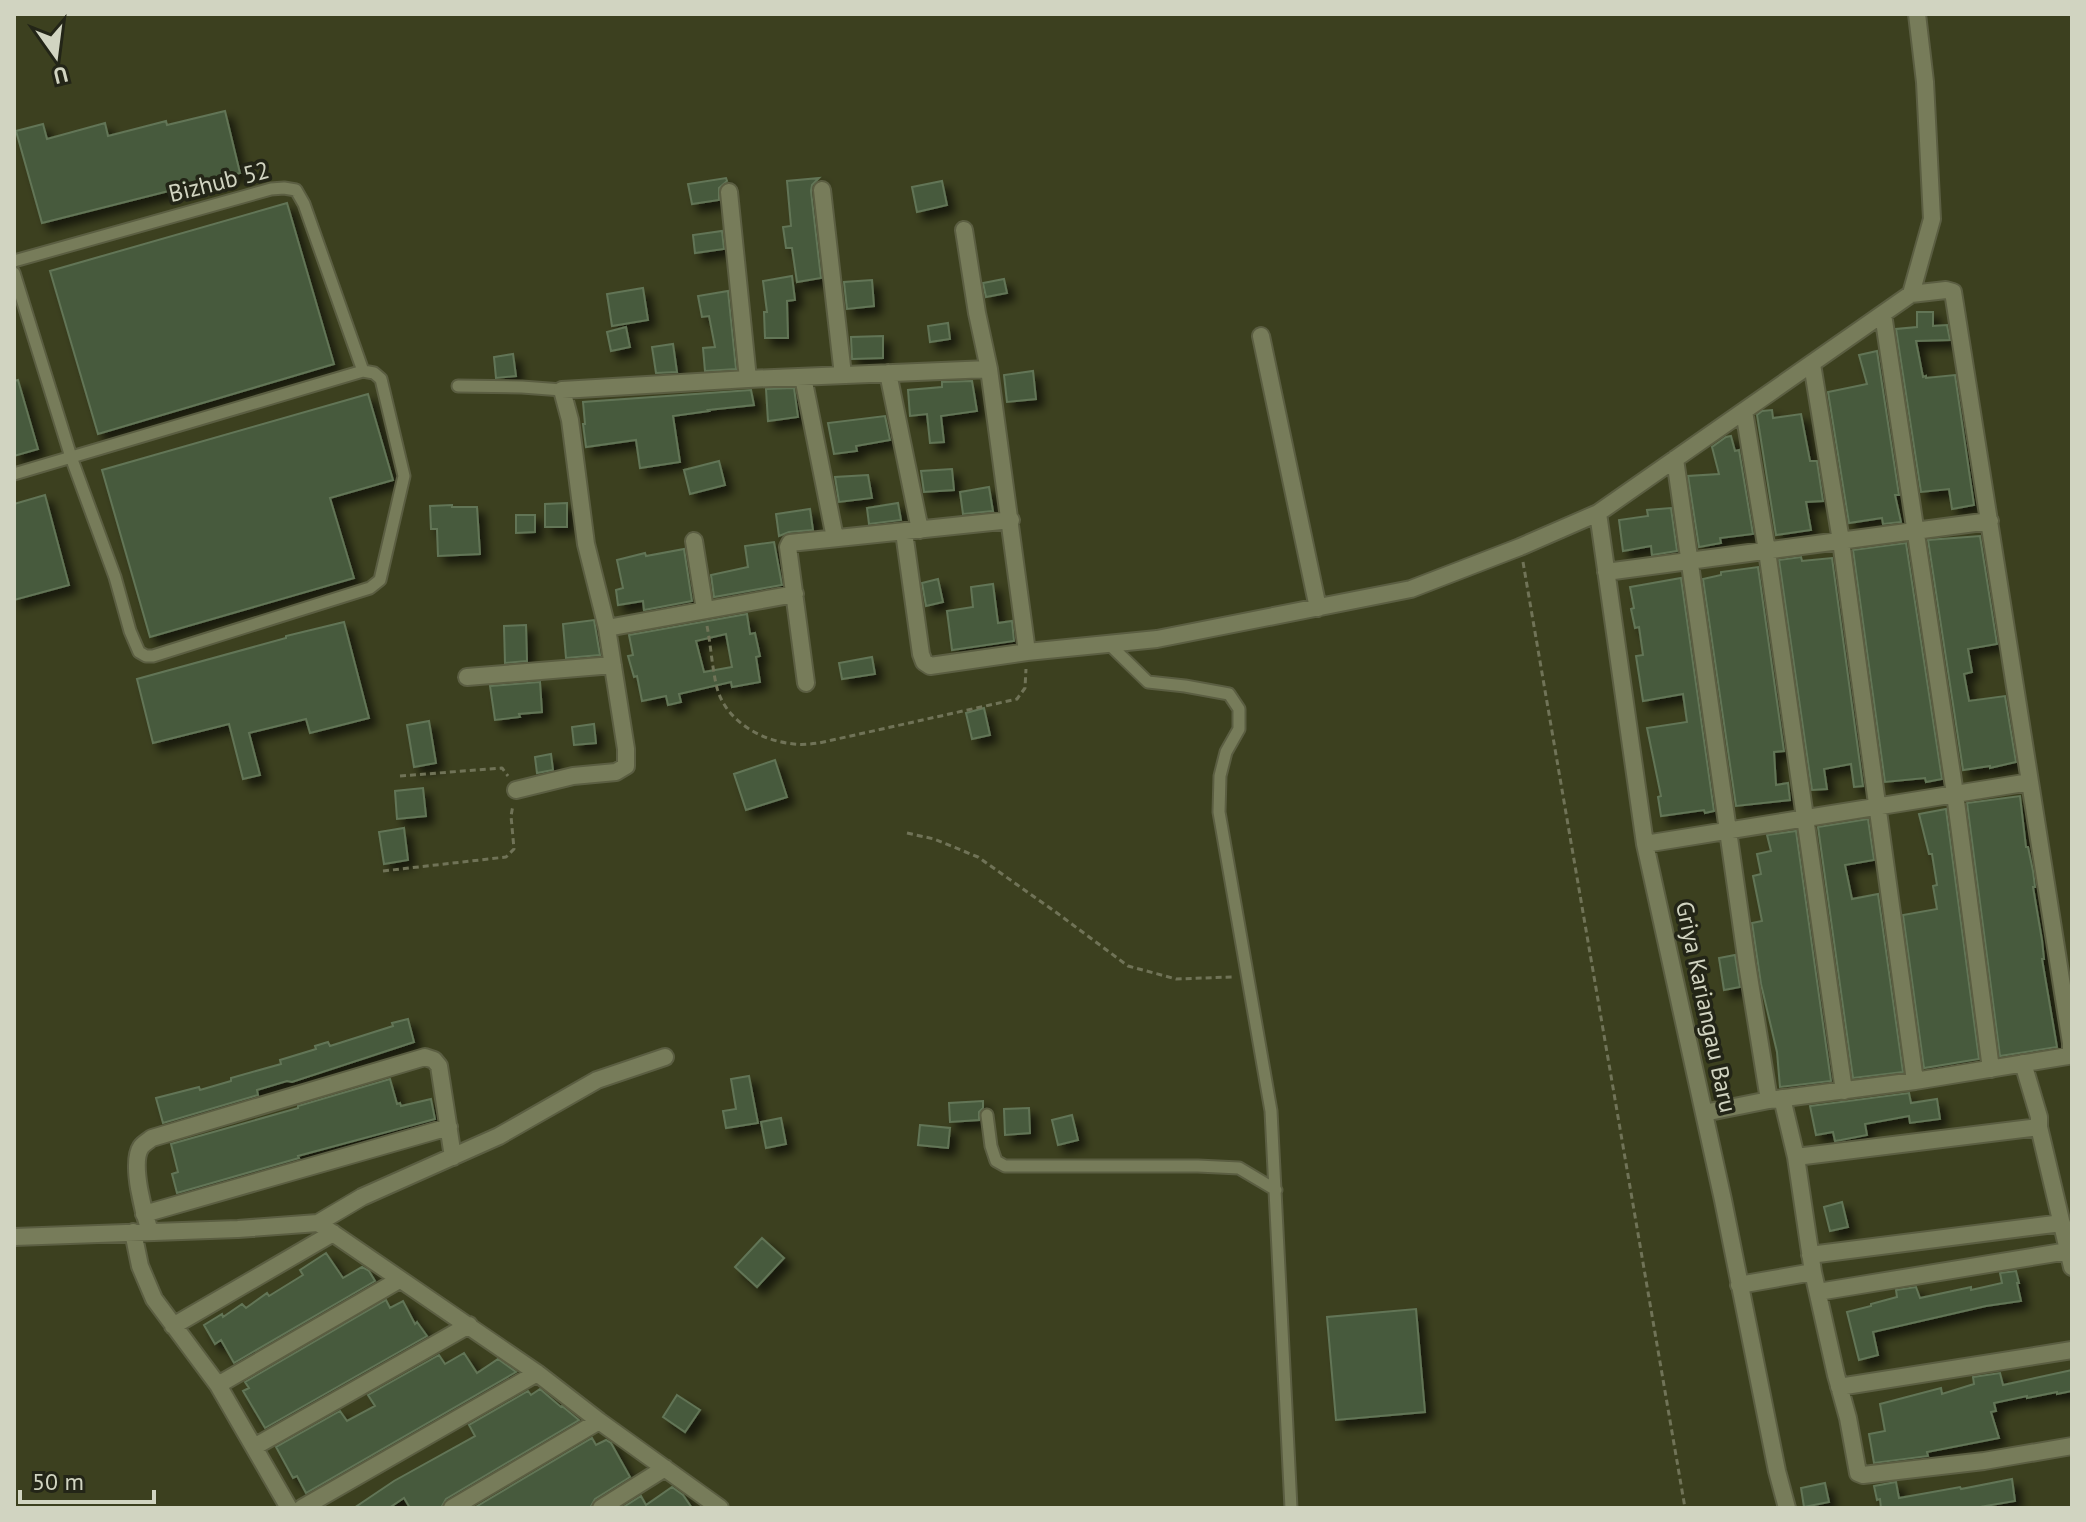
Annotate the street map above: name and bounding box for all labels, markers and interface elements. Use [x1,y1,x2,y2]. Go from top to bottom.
north arrow [16,16,96,96]
text: U [51,60,71,91]
street label: Bizhub 52 [165,154,272,209]
street label: Griya Kariangau Baru [1669,898,1744,1115]
scale bar [20,1454,154,1504]
text: 50 m [32,1466,84,1497]

